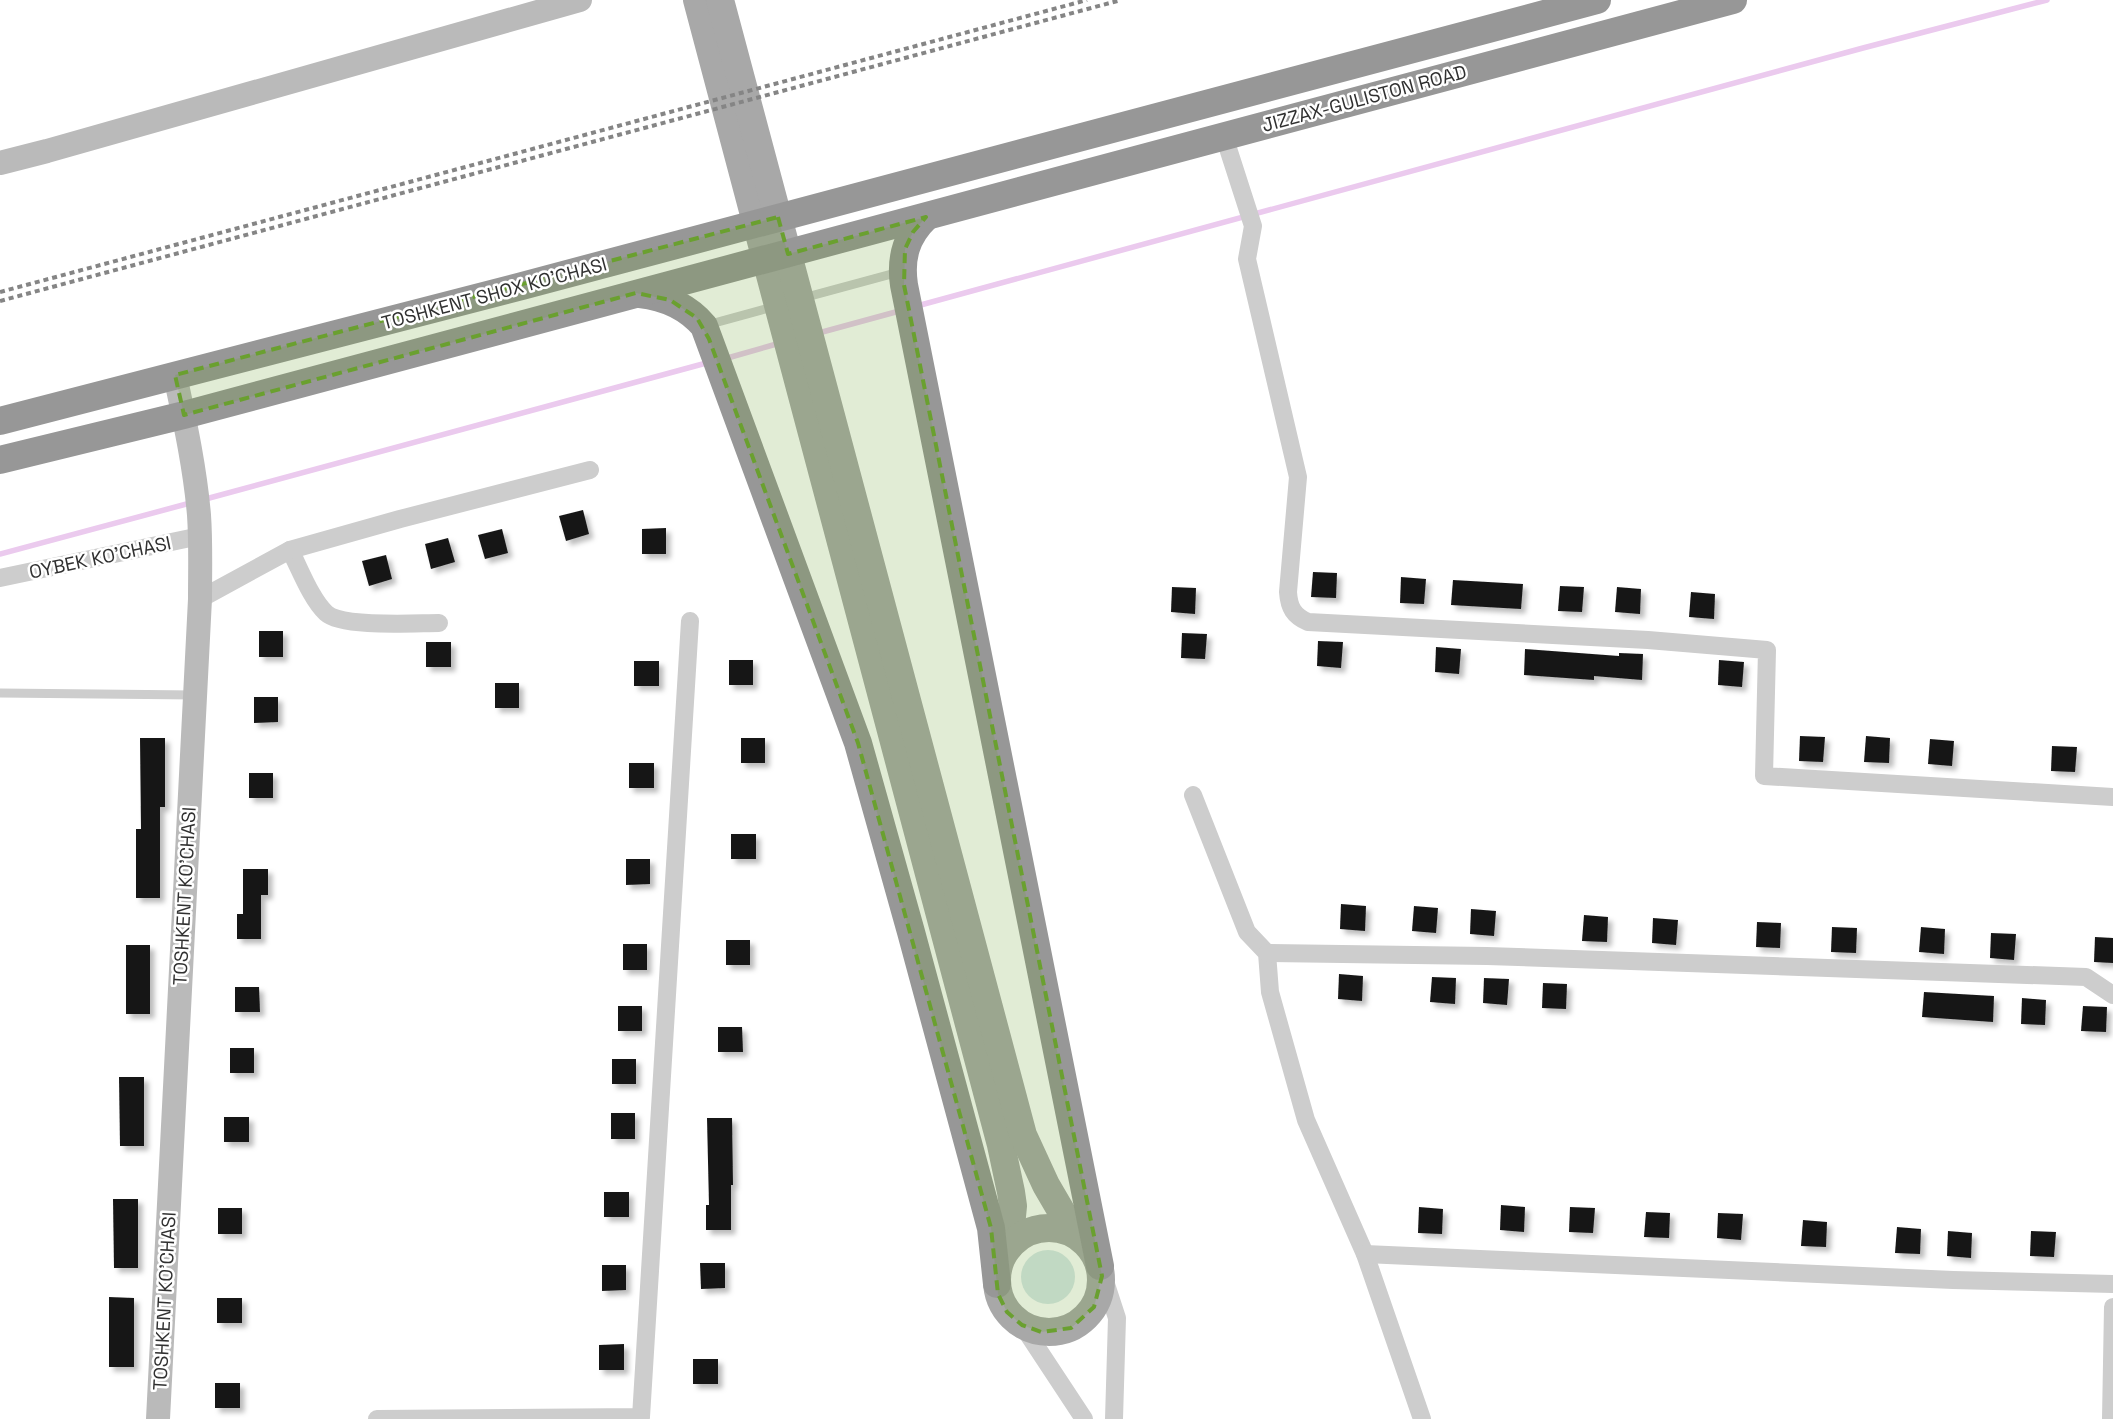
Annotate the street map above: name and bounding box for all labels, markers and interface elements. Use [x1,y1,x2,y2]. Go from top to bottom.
street label: JIZZAX-GULISTON ROAD [1259,59,1469,138]
street label: TOSHKENT SHOX KO'CHASI [379,251,610,336]
street label: OYBEK KO’CHASI [27,530,173,585]
street label: TOSHKENT KO'CHASI [167,806,202,986]
street label: TOSHKENT KO'CHASI [147,1211,182,1391]

